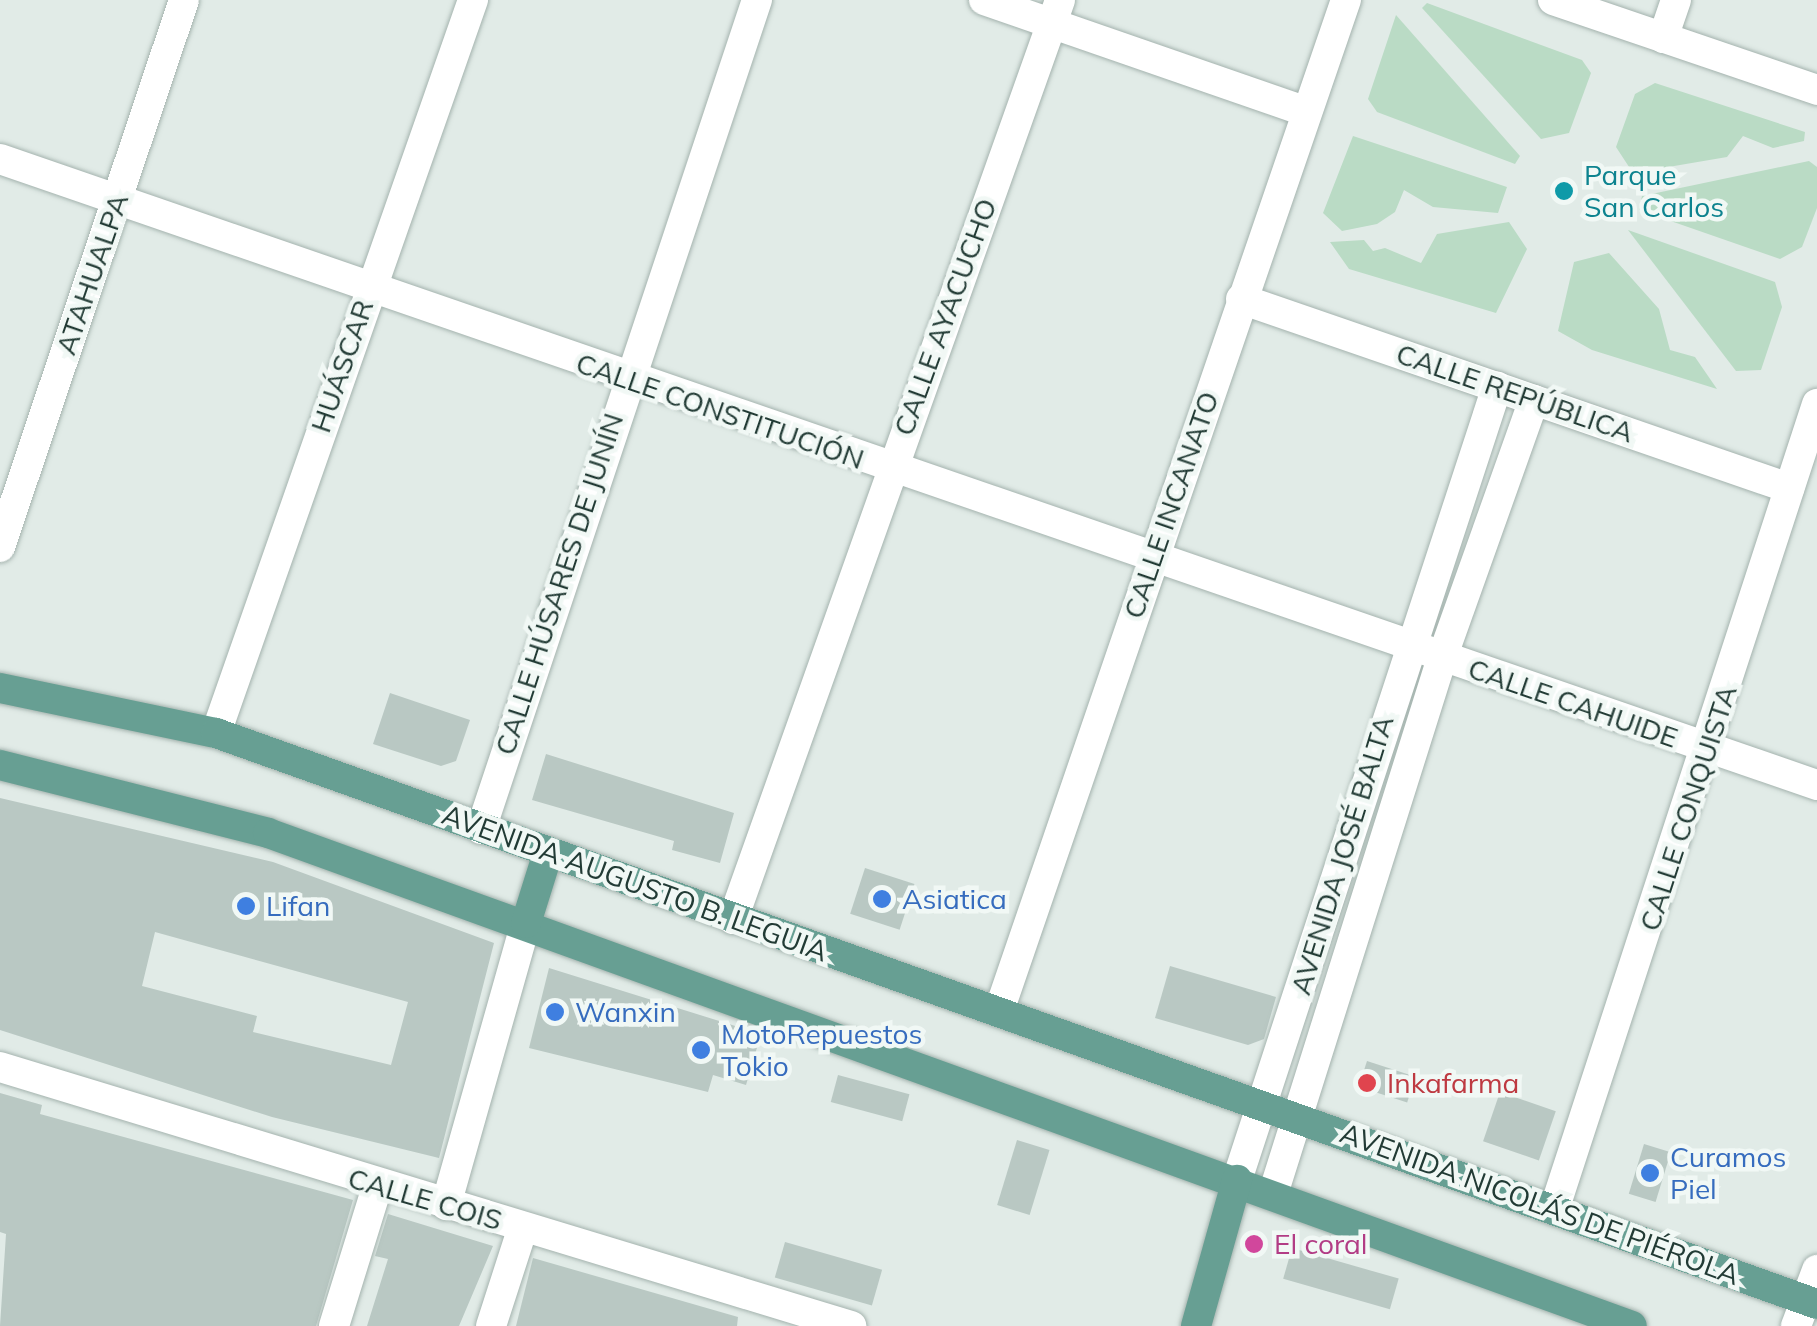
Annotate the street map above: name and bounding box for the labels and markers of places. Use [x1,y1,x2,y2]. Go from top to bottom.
place label: Parque San Carlos [1584,158,1724,224]
marker: Parque San Carlos [1553,180,1575,202]
place label: Asiatica [902,882,1007,916]
marker: Asiatica [871,888,893,910]
place label: Lifan [266,889,330,923]
marker: Lifan [235,895,257,917]
place label: Wanxin [575,995,676,1029]
marker: Wanxin [544,1001,566,1023]
place label: MotoRepuestos Tokio [721,1017,922,1083]
marker: MotoRepuestos Tokio [690,1039,712,1061]
place label: Inkafarma [1387,1066,1519,1100]
marker: Inkafarma [1356,1072,1378,1094]
place label: Curamos Piel [1670,1140,1786,1206]
marker: Curamos Piel [1639,1162,1661,1184]
place label: El coral [1274,1227,1367,1261]
marker: El coral [1243,1233,1265,1255]

